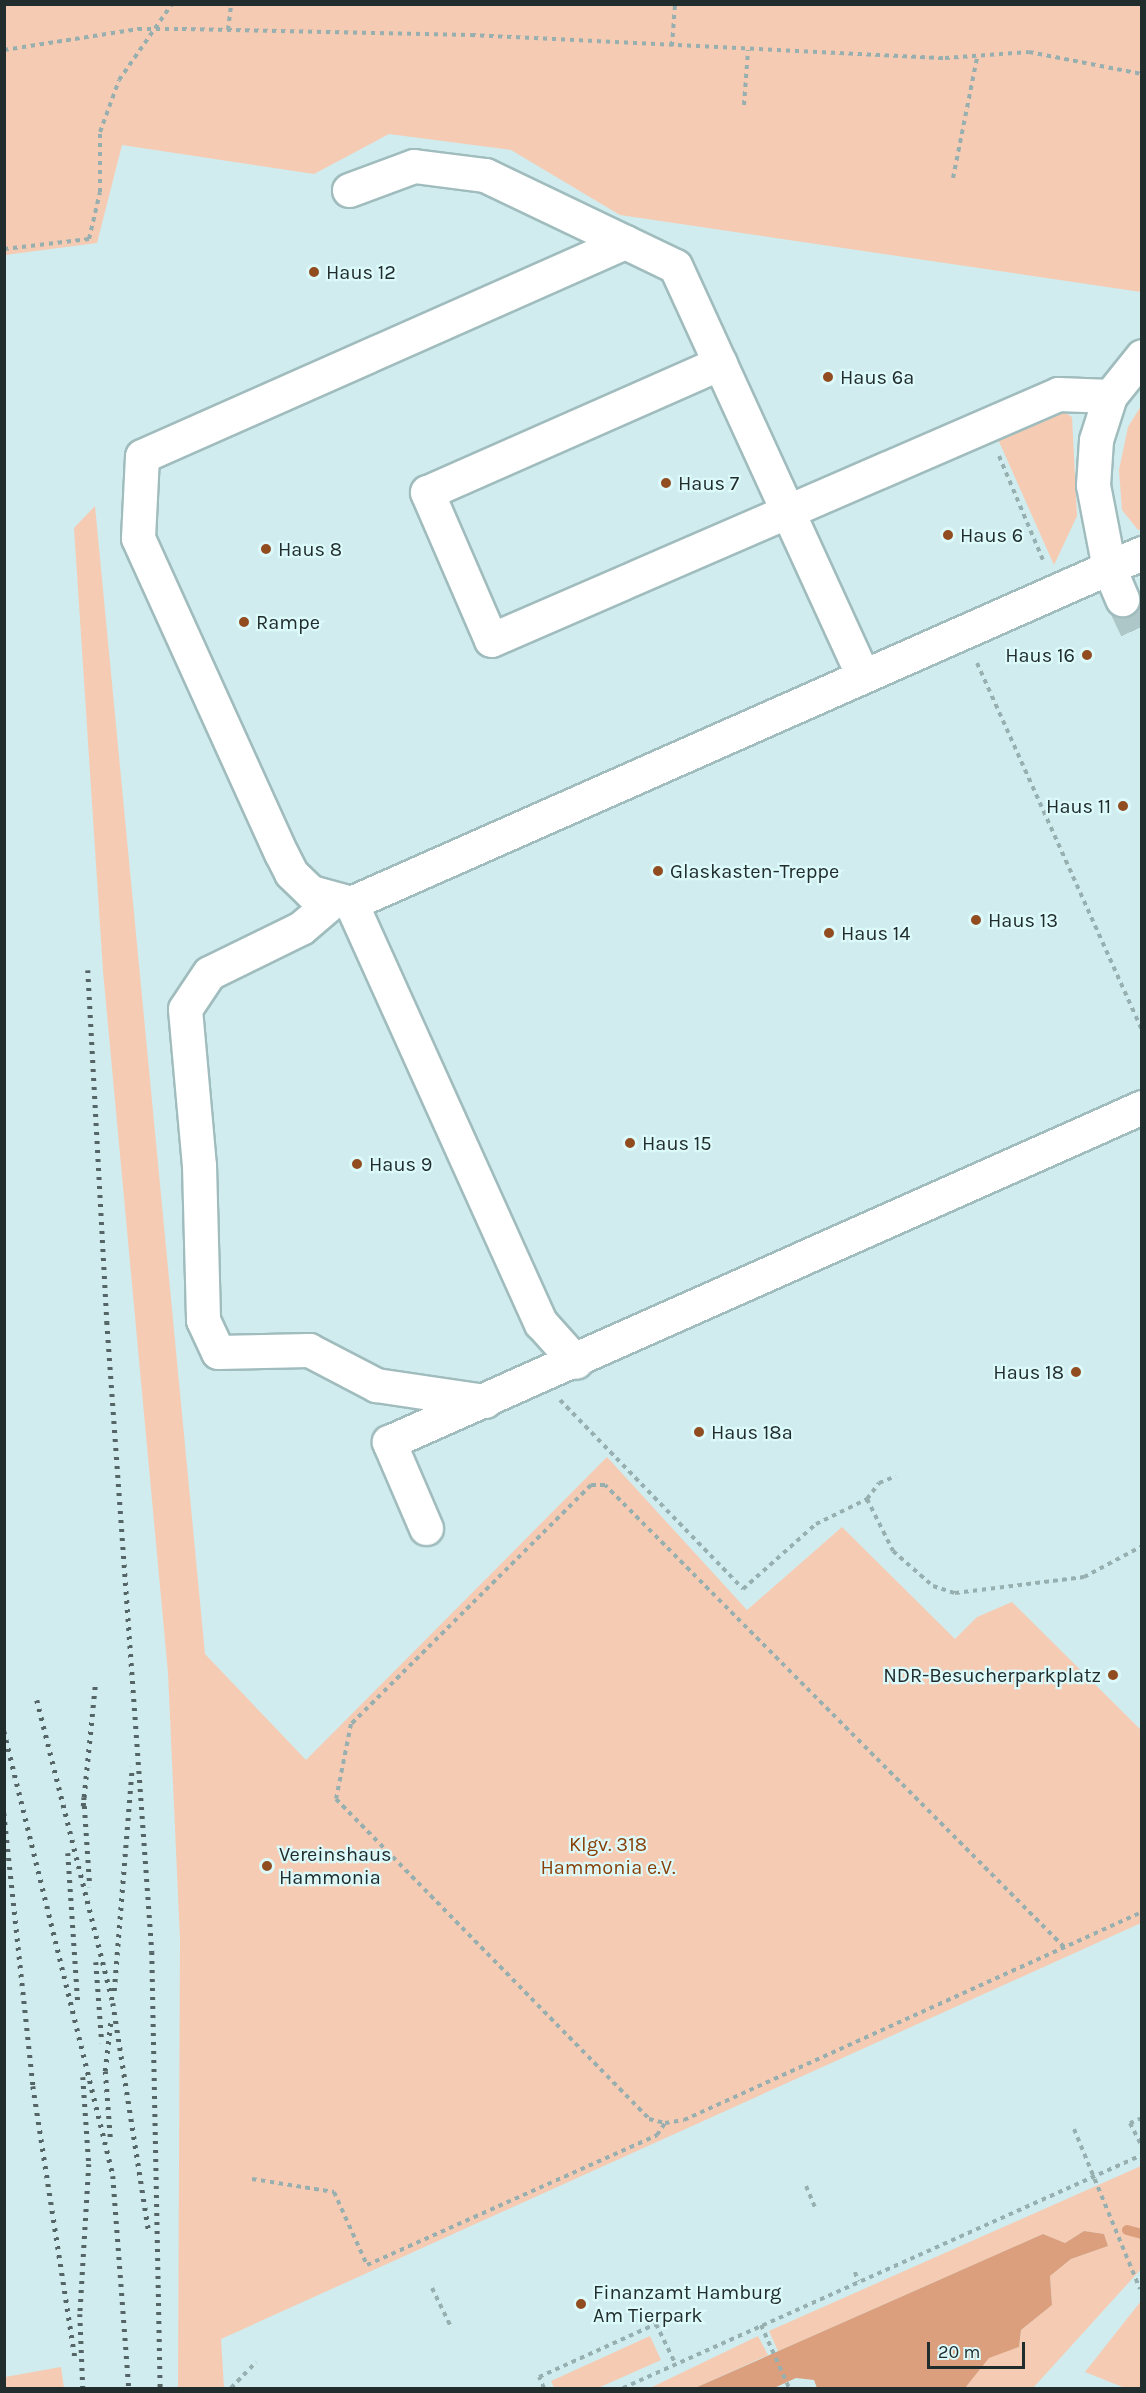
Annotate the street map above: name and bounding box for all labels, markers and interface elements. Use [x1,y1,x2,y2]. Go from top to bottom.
place label: Haus 12 [326,260,396,284]
marker: Haus 12 [307,265,321,279]
place label: Haus 6a [840,365,914,389]
marker: Haus 6a [821,370,835,384]
place label: Haus 7 [678,471,739,495]
marker: Haus 7 [659,476,673,490]
place label: Haus 6 [960,523,1023,547]
marker: Haus 6 [941,528,955,542]
place label: Haus 8 [278,537,342,561]
marker: Haus 8 [259,542,273,556]
place label: Rampe [256,610,320,634]
marker: Rampe [237,615,251,629]
place label: Haus 16 [1005,643,1075,667]
marker: Haus 16 [1080,648,1094,662]
place label: Haus 11 [1046,794,1111,818]
marker: Haus 11 [1116,799,1130,813]
place label: Glaskasten-Treppe [670,859,839,883]
marker: Glaskasten-Treppe [651,864,665,878]
place label: Haus 13 [988,908,1058,932]
marker: Haus 13 [969,913,983,927]
place label: Haus 14 [841,921,911,945]
marker: Haus 14 [822,926,836,940]
place label: Haus 15 [642,1131,712,1155]
marker: Haus 15 [623,1136,637,1150]
place label: Haus 9 [369,1152,432,1176]
marker: Haus 9 [350,1157,364,1171]
place label: Haus 18 [993,1360,1064,1384]
marker: Haus 18 [1069,1365,1083,1379]
place label: Haus 18a [711,1420,793,1444]
marker: Haus 18a [692,1425,706,1439]
place label: NDR-Besucherparkplatz [883,1663,1101,1687]
marker: NDR-Besucherparkplatz [1106,1668,1120,1682]
park label: Klgv. 318 Hammonia e.V. [540,1832,676,1879]
place label: Vereinshaus Hammonia [279,1842,392,1889]
marker: Vereinshaus Hammonia [260,1859,274,1873]
place label: Finanzamt Hamburg Am Tierpark [593,2280,781,2327]
marker: Finanzamt Hamburg Am Tierpark [574,2297,588,2311]
scale bar [930,2330,1028,2368]
text: 20 m [938,2341,980,2363]

